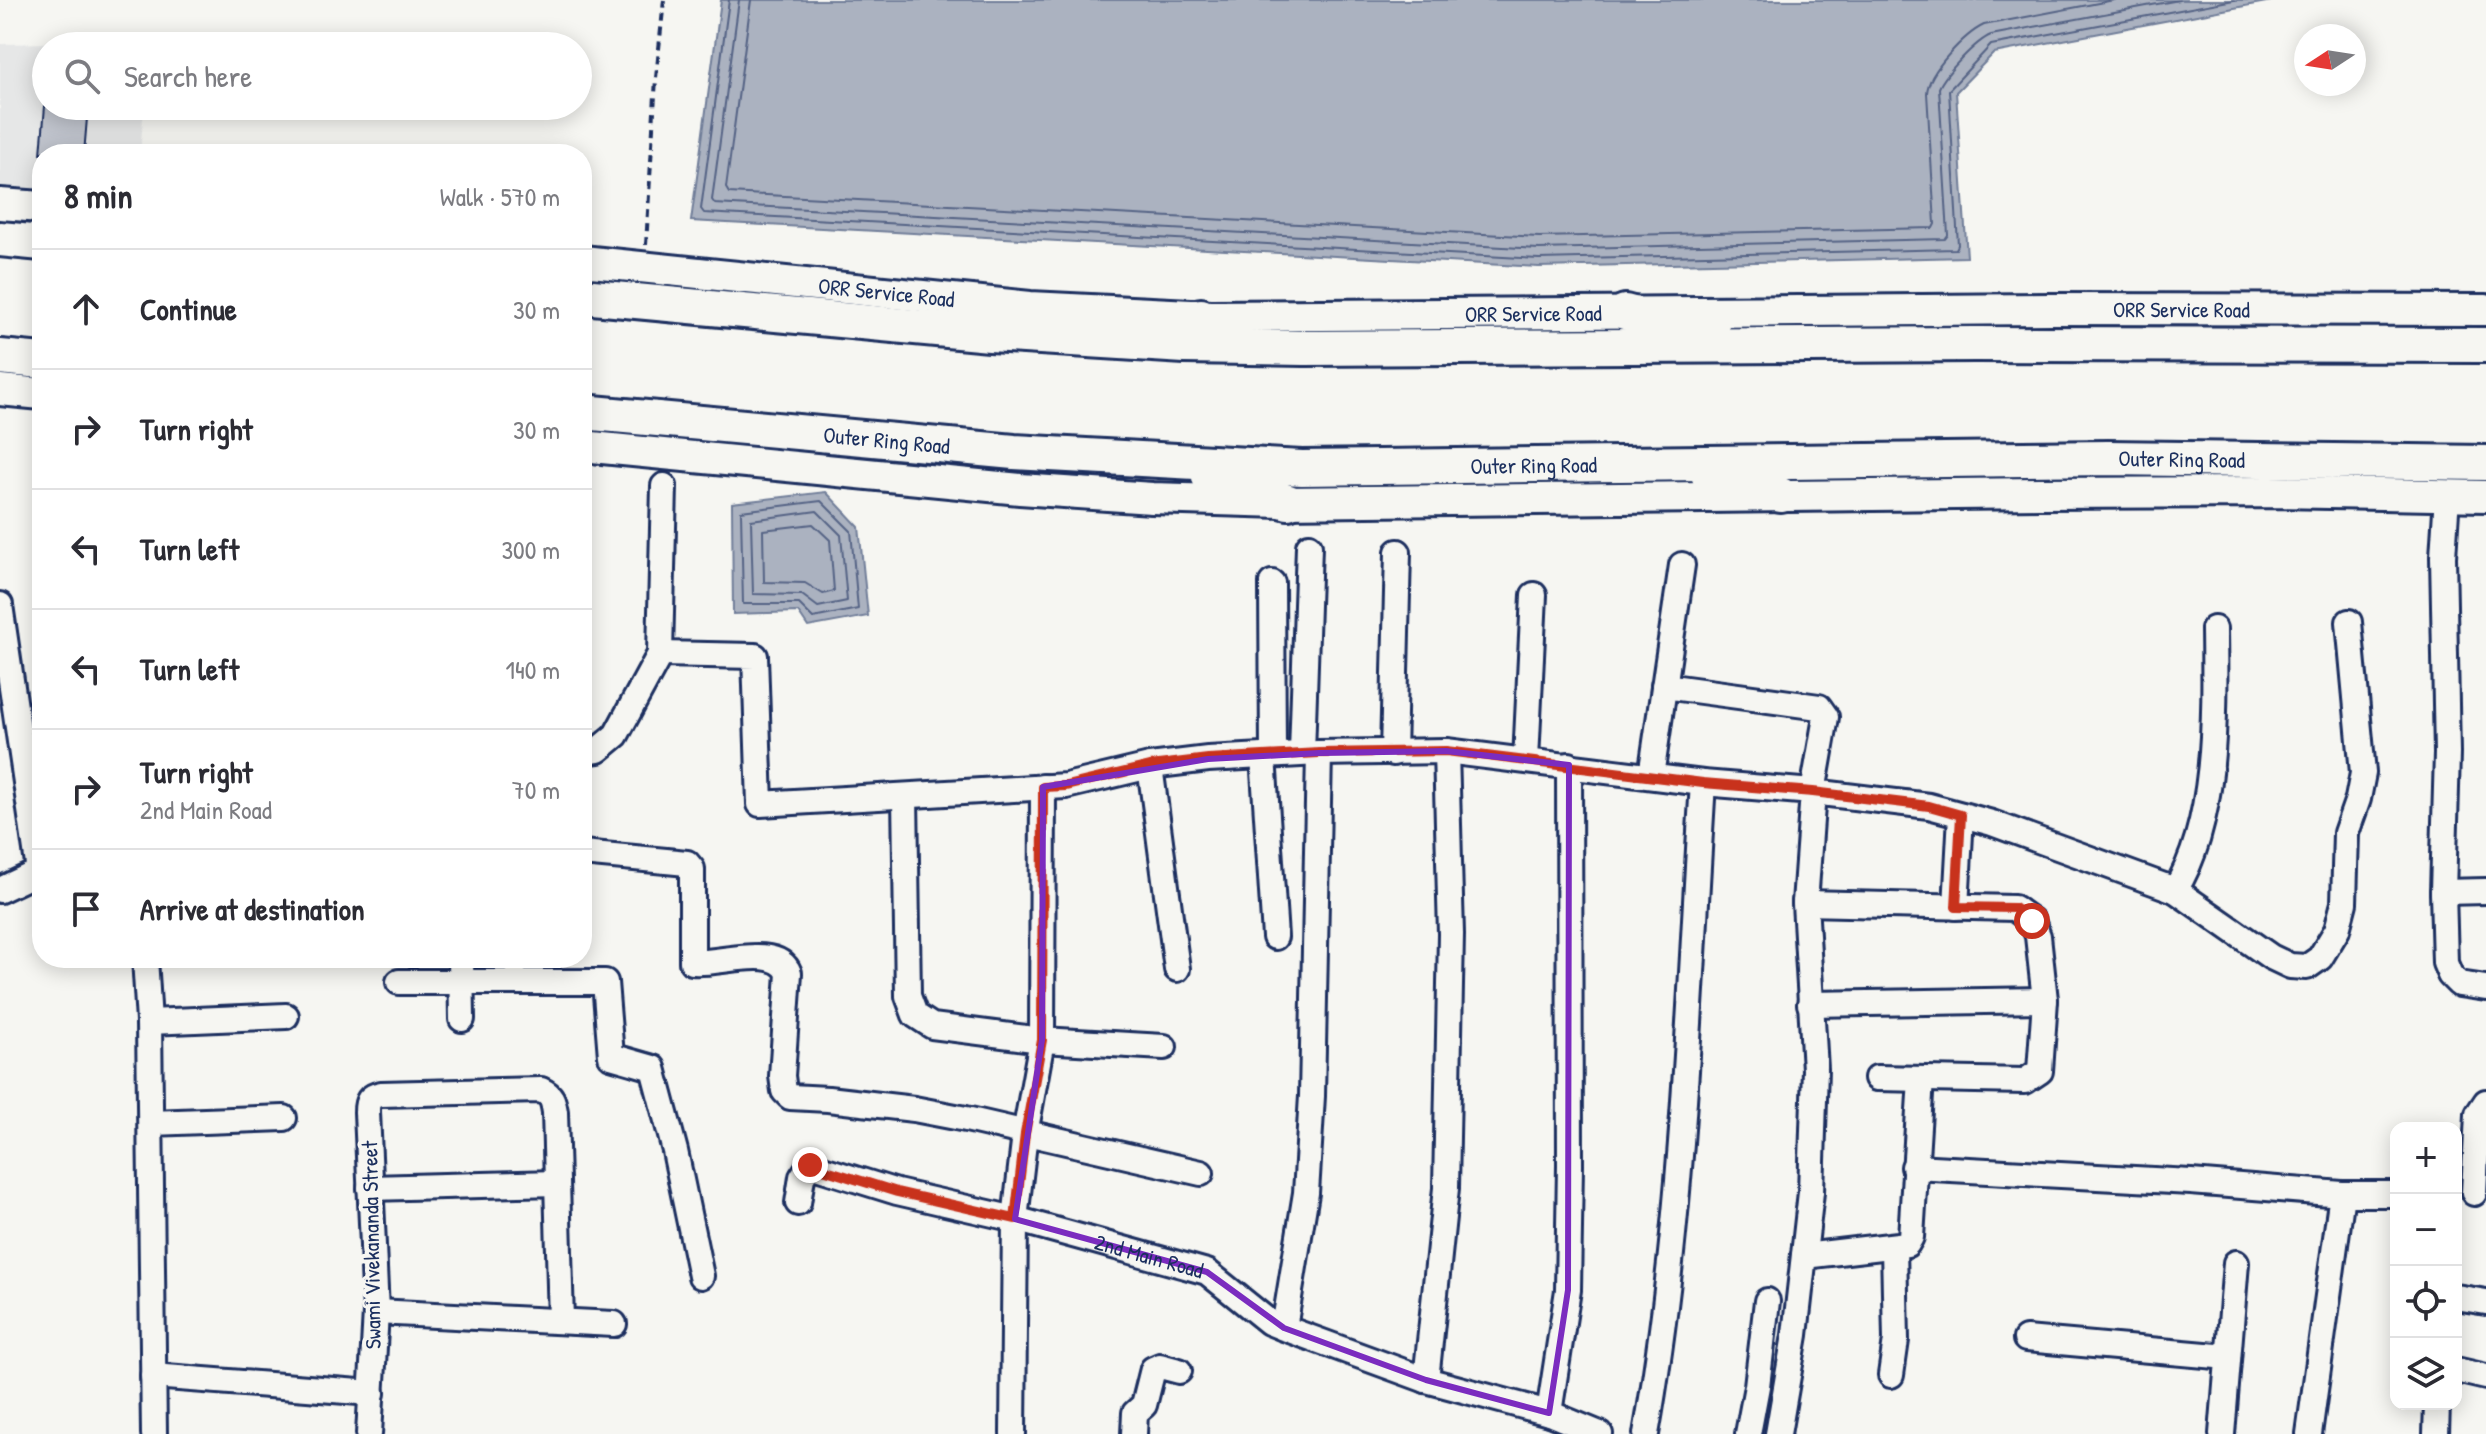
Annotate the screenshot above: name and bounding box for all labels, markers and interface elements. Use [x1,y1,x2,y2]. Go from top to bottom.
north arrow [2294,24,2366,96]
search box [32,32,592,120]
icon: search [60,54,104,98]
text: Search here [124,56,252,96]
text: 8 min [64,173,133,219]
text: Walk · 570 m [440,179,560,214]
street label: ORR Service Road [817,270,956,314]
icon: ahead [64,287,108,331]
text: Continue [140,289,237,329]
text: 30 m [513,292,560,327]
street label: ORR Service Road [2113,294,2250,324]
street label: ORR Service Road [1465,298,1602,329]
icon: right [64,407,108,451]
text: Turn right [140,409,253,449]
text: 30 m [513,412,560,447]
street label: Outer Ring Road [822,419,952,461]
street label: Outer Ring Road [2118,443,2246,475]
street label: Outer Ring Road [1470,449,1598,481]
icon: left [64,527,108,571]
text: Turn left [140,529,239,569]
text: 300 m [501,532,560,567]
icon: left [64,647,108,691]
text: Turn left [140,649,239,689]
text: 140 m [506,652,560,687]
text: Turn right [140,752,253,792]
icon: right [64,767,108,811]
text: 70 m [512,772,560,807]
text: 2nd Main Road [140,792,272,827]
icon: arrive [64,887,108,931]
text: Arrive at destination [140,889,365,929]
route start [2014,903,2050,939]
map controls [2390,1122,2462,1410]
button: + [2390,1122,2462,1194]
street label: Swami Vivekananda Street [354,1140,388,1349]
route end [792,1147,828,1183]
button: − [2390,1194,2462,1266]
street label: 2nd Main Road [1091,1227,1207,1285]
button: locate [2390,1266,2462,1338]
button: layers [2390,1338,2462,1410]

